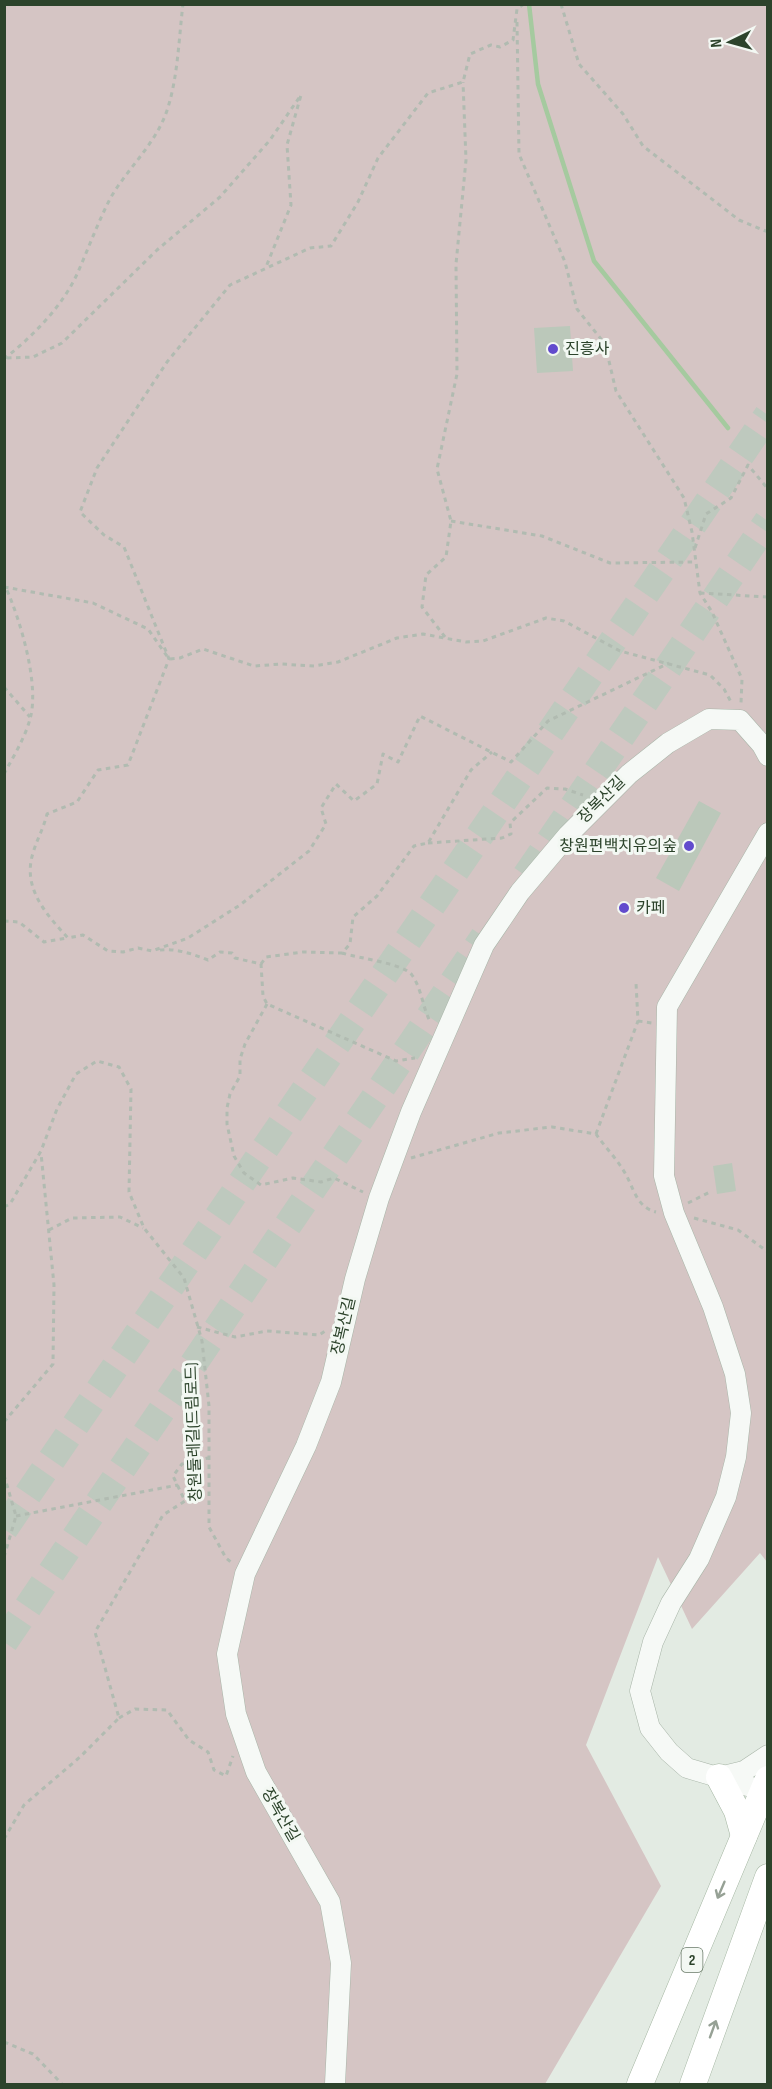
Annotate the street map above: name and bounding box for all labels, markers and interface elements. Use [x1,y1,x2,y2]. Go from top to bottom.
north arrow [700,12,760,72]
text: N [707,38,726,48]
place label: 진흥사 [565,340,609,359]
marker: 진흥사 [546,342,560,356]
street label: 장복산길 [574,772,630,828]
place label: 창원편백치유의숲 [559,837,677,856]
marker: 창원편백치유의숲 [682,839,696,853]
place label: 카페 [636,899,665,918]
marker: 카페 [617,901,631,915]
street label: 장복산길 [328,1295,360,1357]
street label: 창원둘레길(드림로드) [182,1362,206,1502]
street label: 장복산길 [257,1785,303,1845]
one-way arrow [715,1881,727,1899]
road number: 2 [682,1948,702,1972]
one-way arrow [708,2021,719,2039]

